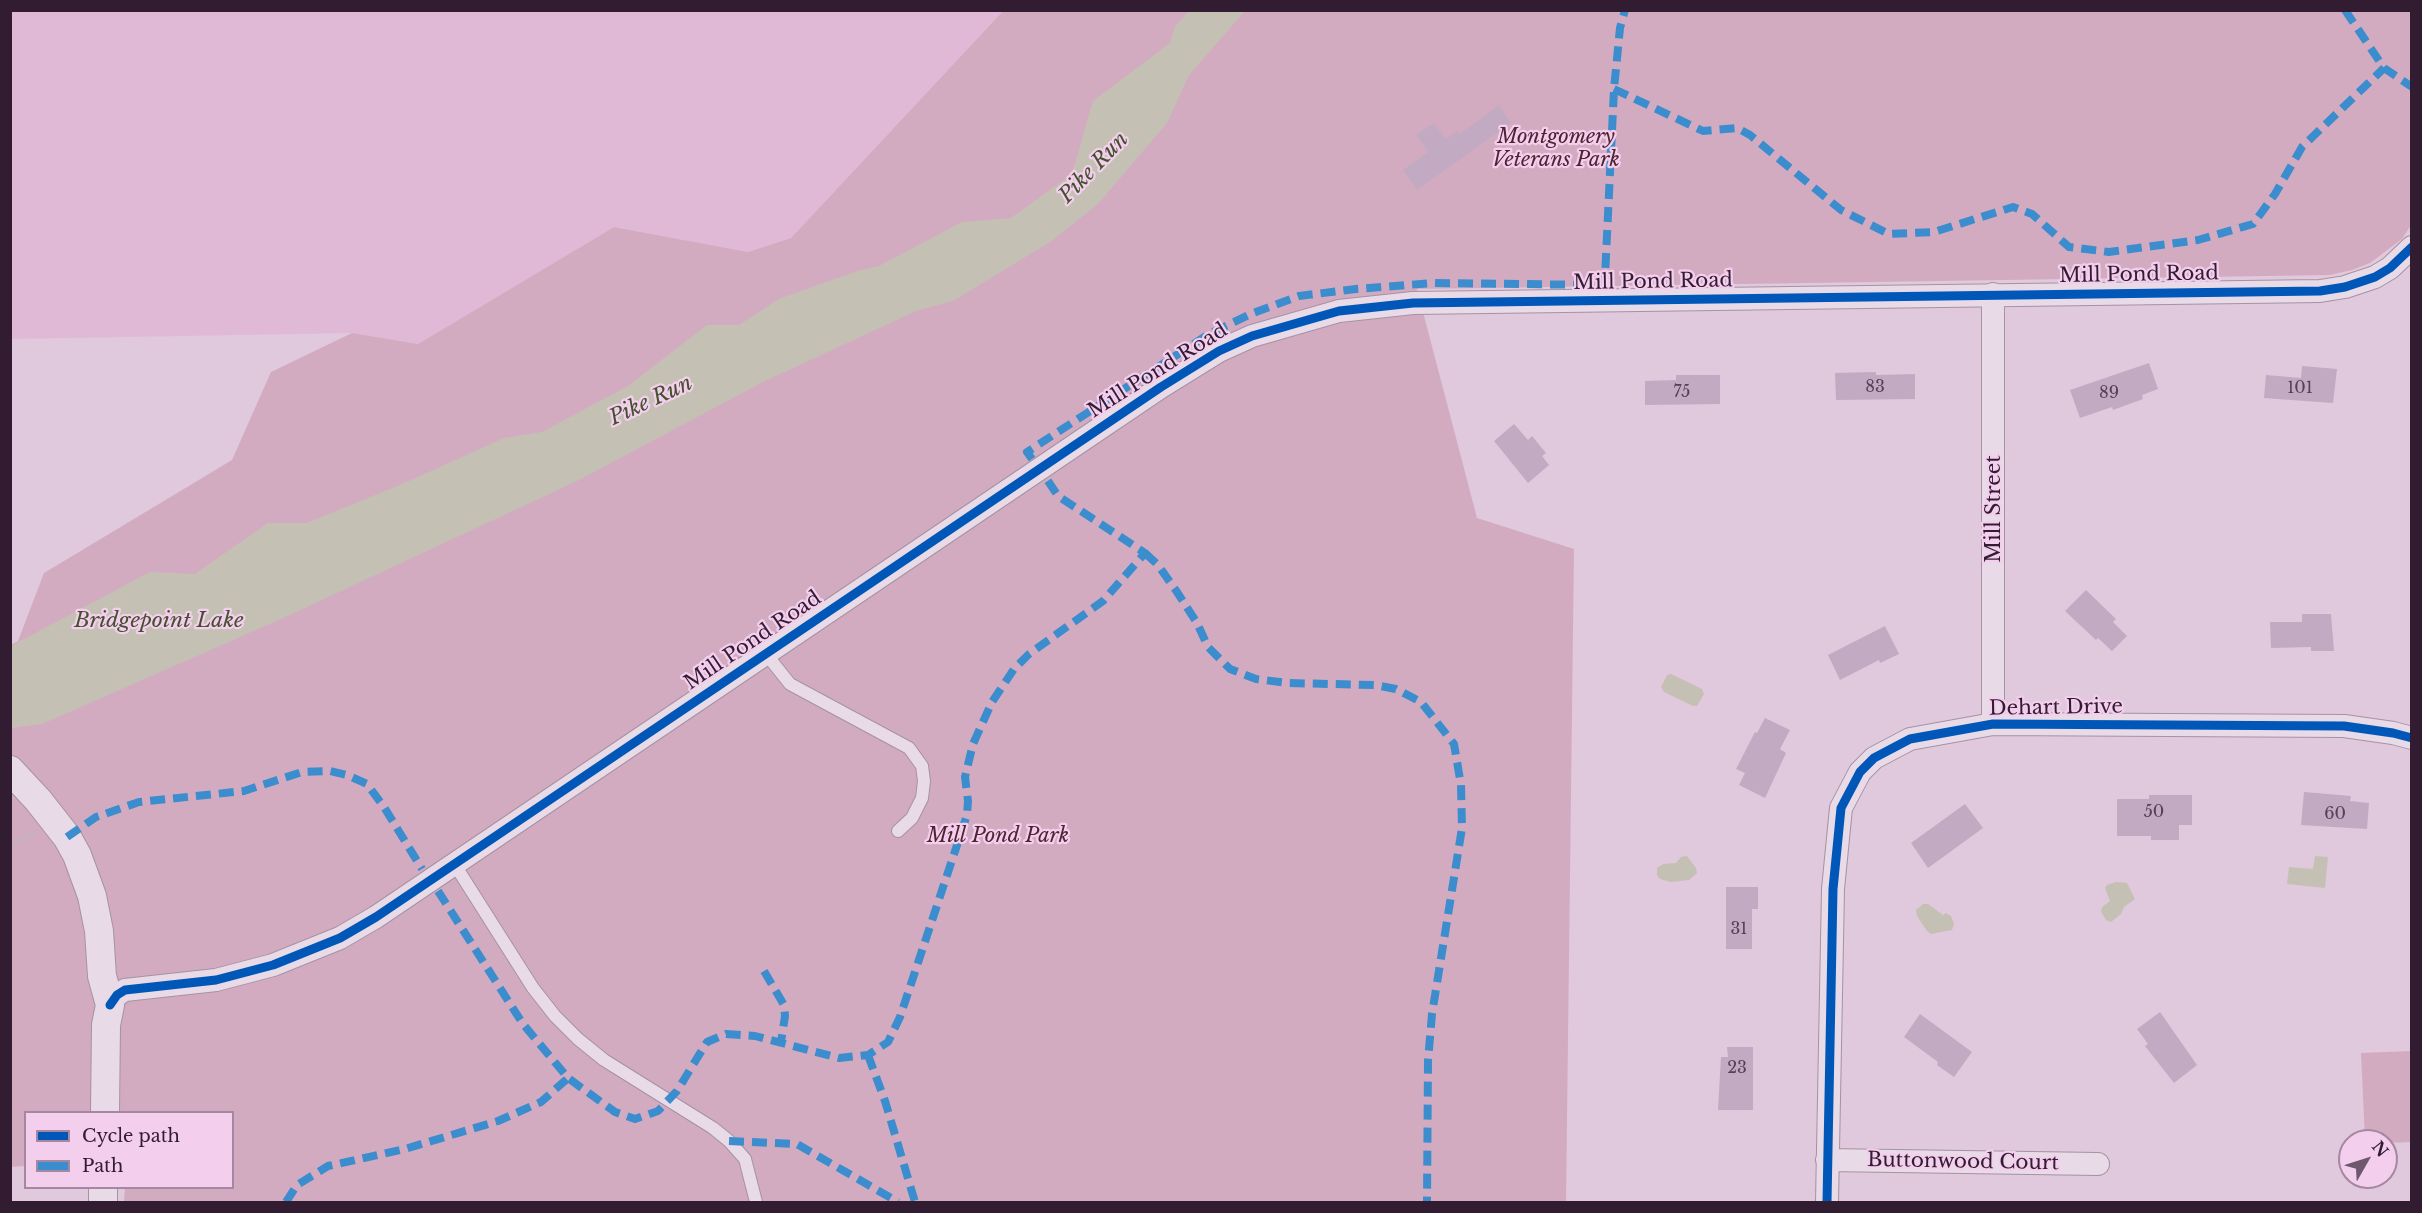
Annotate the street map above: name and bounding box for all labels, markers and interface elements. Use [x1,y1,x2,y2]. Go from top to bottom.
park label: Montgomery Veterans Park [1492,125,1620,172]
water label: Pike Run [1054,127,1134,209]
street label: Mill Pond Road [2059,262,2219,288]
street label: Mill Pond Road [1573,269,1733,295]
street label: Mill Pond Road [1084,318,1232,424]
water label: Pike Run [605,371,697,431]
house number: 83 [1865,377,1885,397]
house number: 101 [2287,378,2313,398]
house number: 75 [1674,382,1690,402]
house number: 89 [2099,383,2119,403]
street label: Mill Street [1982,455,2006,563]
street label: Mill Pond Road [680,586,826,696]
water label: Bridgepoint Lake [74,608,244,634]
street label: Dehart Drive [1989,695,2123,721]
house number: 50 [2144,802,2164,822]
house number: 60 [2324,804,2346,824]
park label: Mill Pond Park [927,824,1069,848]
house number: 31 [1731,919,1747,939]
house number: 23 [1727,1058,1747,1078]
legend [24,1111,234,1189]
text: Cycle path [82,1125,180,1147]
north arrow [2338,1129,2398,1189]
text: N [2368,1137,2393,1161]
street label: Buttonwood Court [1867,1148,2059,1176]
text: Path [82,1155,123,1177]

